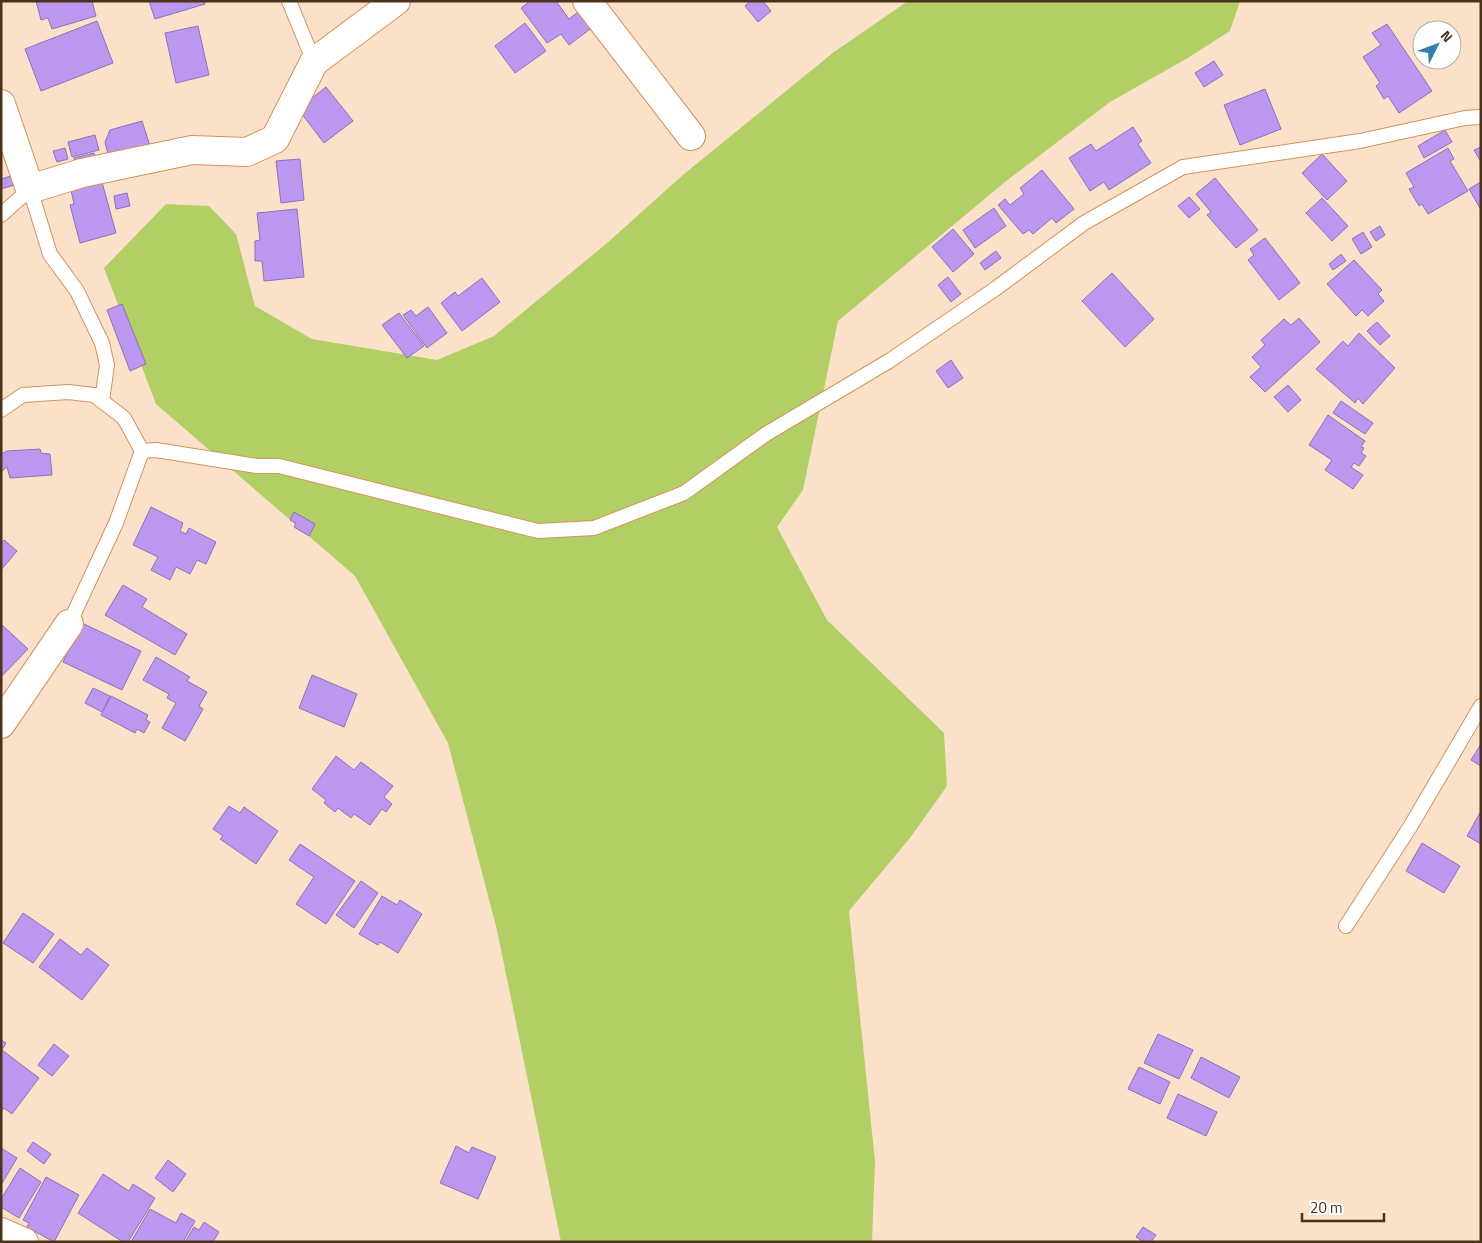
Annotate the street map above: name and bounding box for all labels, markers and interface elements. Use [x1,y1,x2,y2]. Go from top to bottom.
north arrow [1412,20,1462,70]
text: N [1436,25,1458,47]
scale bar [1302,1190,1384,1222]
text: 20 m [1310,1196,1343,1219]

